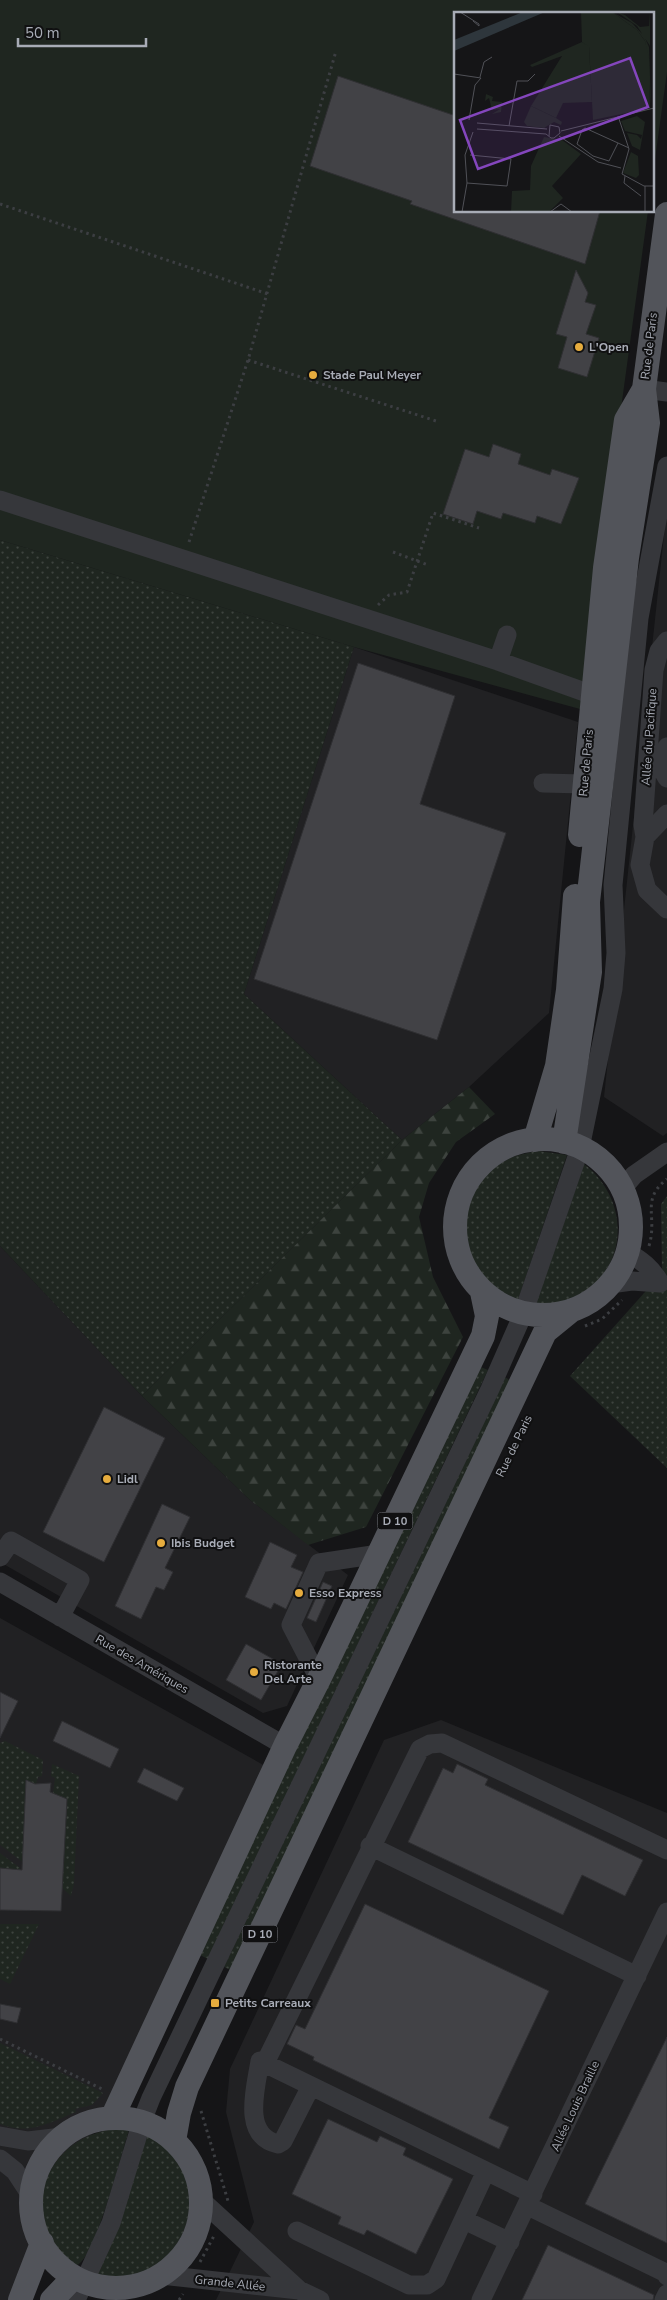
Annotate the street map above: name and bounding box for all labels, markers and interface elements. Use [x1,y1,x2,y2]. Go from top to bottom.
inset map [454,12,654,212]
scale bar [18,15,145,47]
text: 50 m [25,23,60,43]
street label: Rue de Paris [637,311,661,380]
place label: L'Open [589,339,629,355]
marker: L'Open [573,341,585,353]
place label: Stade Paul Meyer [323,367,421,383]
marker: Stade Paul Meyer [307,369,319,381]
street label: Allée du Pacifique [638,688,660,786]
street label: Rue de Paris [575,729,597,797]
street label: Rue de Paris [492,1412,536,1480]
place label: Lidl [117,1471,138,1487]
marker: Lidl [101,1473,113,1485]
road number: D 10 [378,1512,412,1530]
place label: Ibis Budget [171,1535,235,1551]
marker: Ibis Budget [155,1537,167,1549]
place label: Esso Express [309,1585,382,1601]
marker: Esso Express [293,1587,305,1599]
street label: Rue des Amériques [93,1631,192,1697]
place label: Ristorante Del Arte [264,1657,322,1687]
marker: Ristorante Del Arte [248,1666,260,1678]
road number: D 10 [242,1926,278,1942]
place label: Petits Carreaux [225,1995,311,2011]
marker: Petits Carreaux [209,1997,221,2009]
street label: Allée Louis Braille [547,2058,603,2154]
street label: Grande Allée [194,2271,266,2295]

